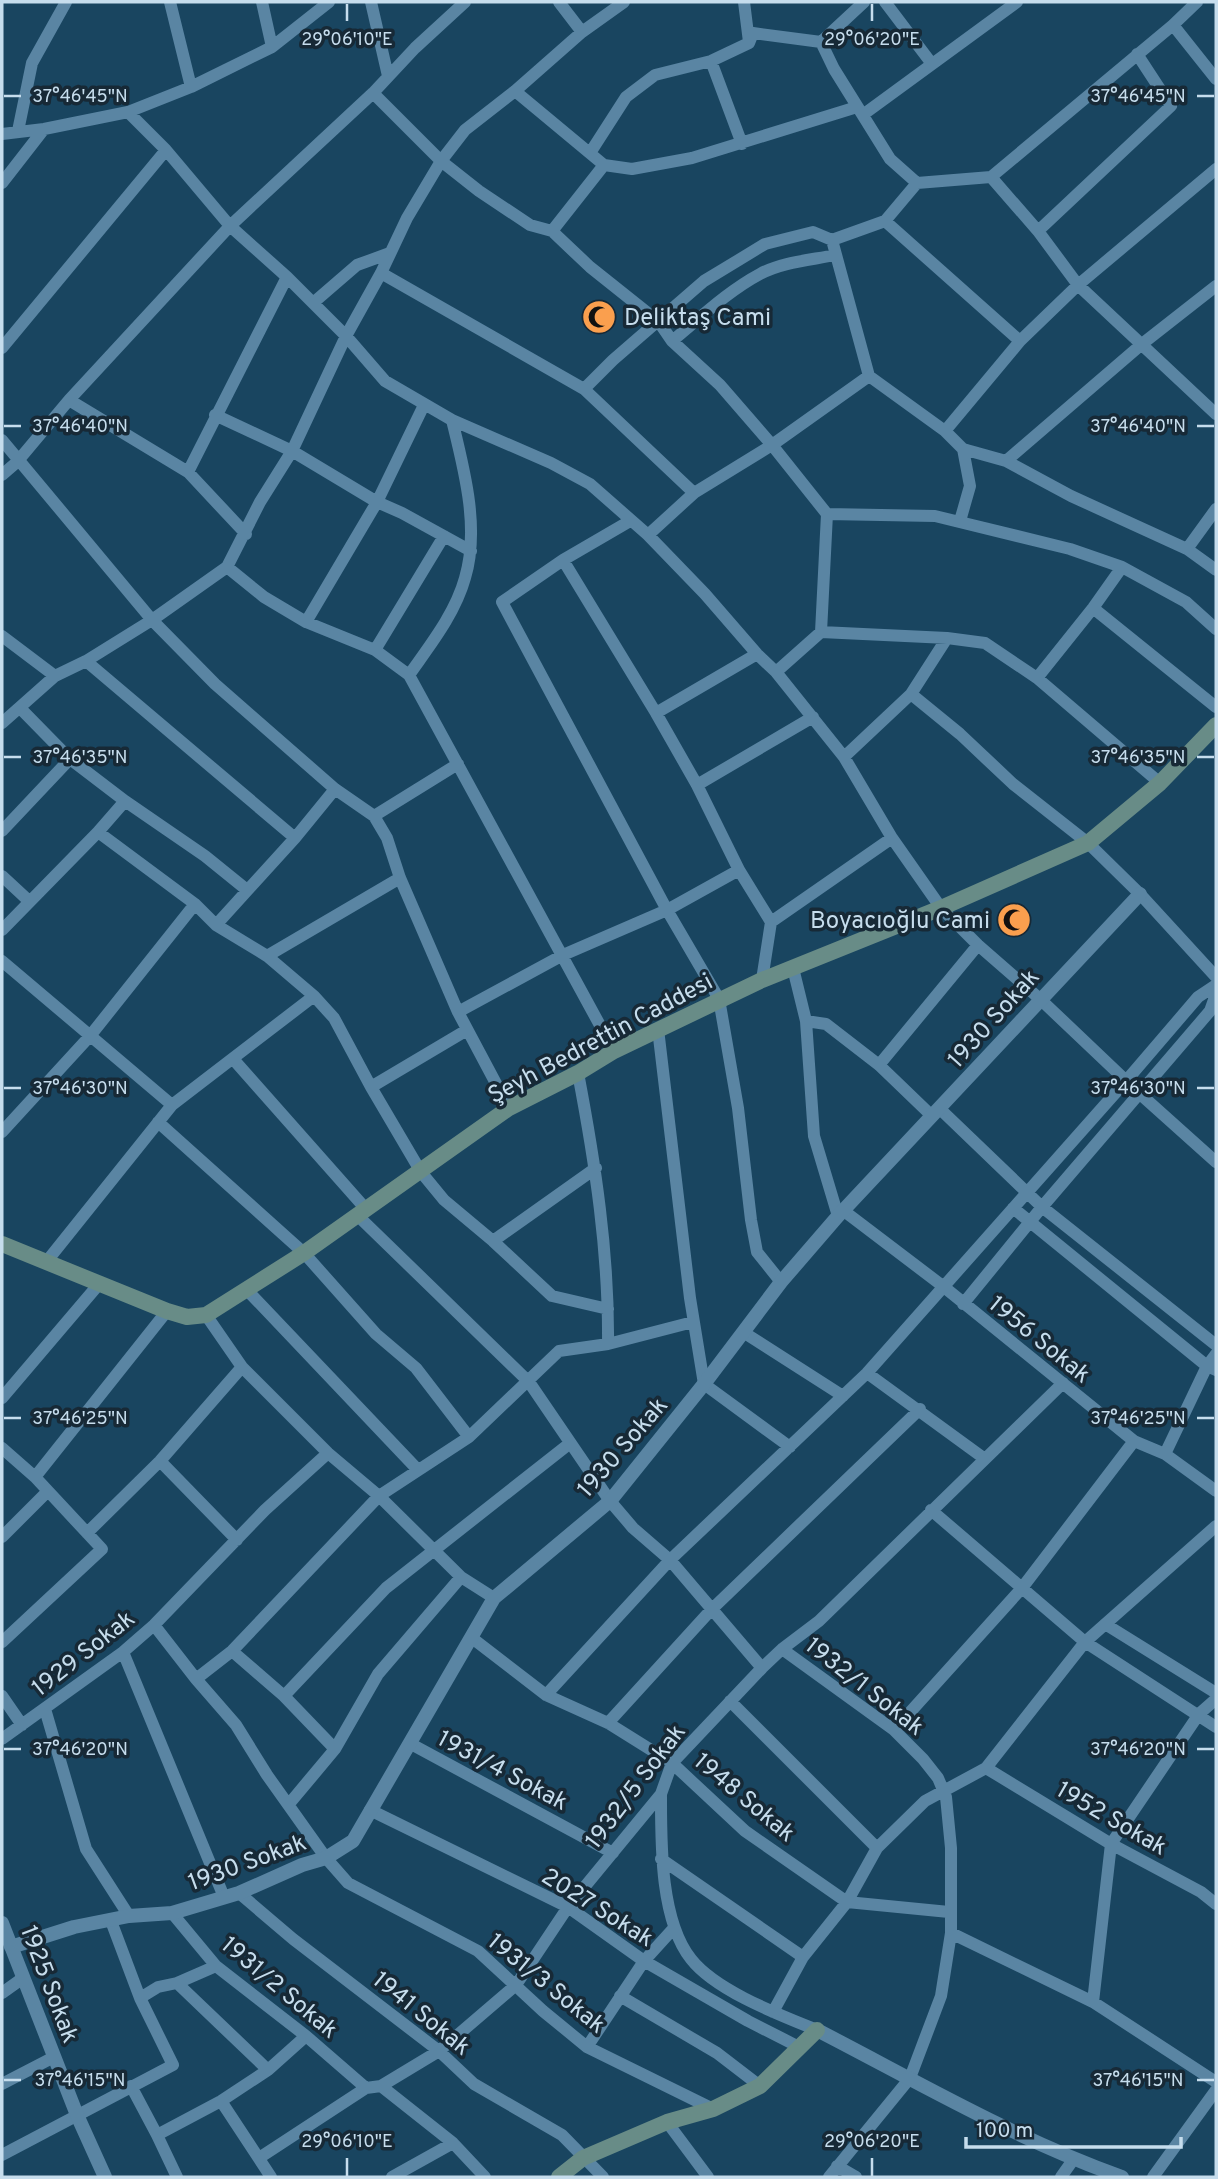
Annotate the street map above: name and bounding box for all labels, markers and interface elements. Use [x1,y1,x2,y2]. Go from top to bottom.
text: 29°06'10"E [301,29,393,52]
text: 29°06'20"E [824,29,920,52]
text: 37°46'45"N [32,86,128,109]
text: 37°46'45"N [1090,86,1186,109]
mosque icon: Deliktaş Cami [580,298,618,336]
place label: Deliktaş Cami [624,304,771,334]
text: 37°46'40"N [32,416,128,439]
text: 37°46'40"N [1090,416,1186,439]
text: 37°46'35"N [32,747,128,770]
text: 37°46'35"N [1090,747,1186,770]
mosque icon: Boyacıoğlu Cami [995,901,1033,939]
place label: Boyacıoğlu Cami [810,907,990,937]
street label: 1930 Sokak [942,963,1047,1075]
street label: Şeyh Bedrettin Caddesi [483,968,719,1112]
text: 37°46'30"N [32,1078,128,1101]
text: 37°46'30"N [1090,1078,1186,1101]
street label: 1956 Sokak [982,1290,1096,1391]
street label: 1930 Sokak [572,1392,675,1505]
text: 37°46'25"N [32,1408,128,1431]
text: 37°46'25"N [1090,1408,1186,1431]
street label: 1929 Sokak [27,1605,142,1704]
street label: 1932/1 Sokak [798,1632,929,1743]
street label: 1932/5 Sokak [580,1719,693,1856]
street label: 1931/4 Sokak [432,1725,573,1819]
text: 37°46'20"N [32,1739,128,1762]
text: 37°46'20"N [1090,1739,1186,1762]
street label: 1948 Sokak [687,1747,801,1850]
street label: 1952 Sokak [1050,1776,1172,1864]
street label: 1930 Sokak [185,1829,311,1899]
street label: 2027 Sokak [535,1862,659,1955]
street label: 1925 Sokak [12,1922,84,2048]
street label: 1931/3 Sokak [481,1928,611,2041]
street label: 1931/2 Sokak [214,1931,343,2046]
street label: 1941 Sokak [366,1966,476,2063]
text: 37°46'15"N [34,2070,126,2093]
text: 37°46'15"N [1092,2070,1184,2093]
scale bar [966,2106,1181,2150]
text: 100 m [976,2118,1033,2145]
text: 29°06'10"E [301,2131,393,2154]
text: 29°06'20"E [824,2131,920,2154]

